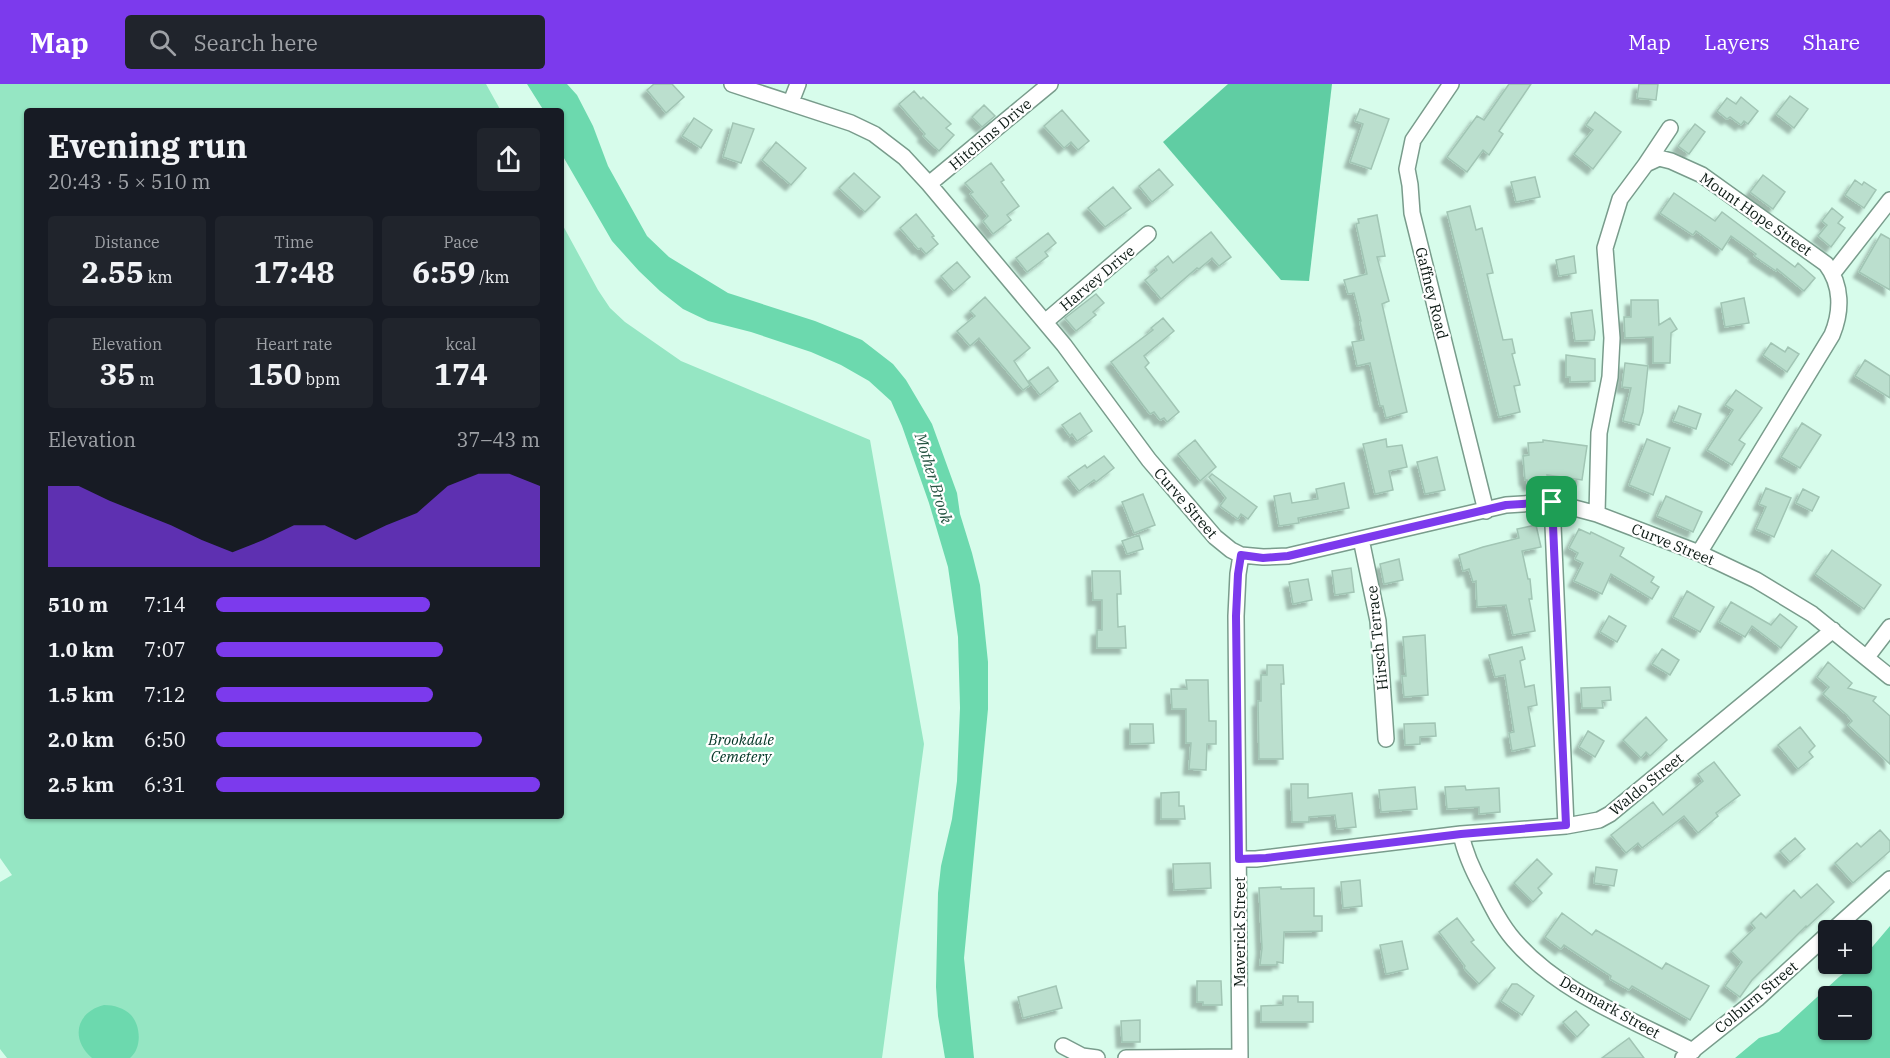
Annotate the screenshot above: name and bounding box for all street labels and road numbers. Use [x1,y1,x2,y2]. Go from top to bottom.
street label: Hitchins Drive [945,94,1035,174]
street label: Mount Hope Street [1696,168,1816,260]
street label: Harvey Drive [1056,241,1138,315]
street label: Gaffney Road [1411,245,1453,341]
street label: Curve Street [1150,464,1222,542]
street label: Curve Street [1629,519,1717,569]
street label: Hirsch Terrace [1362,585,1392,691]
street label: Waldo Street [1605,748,1687,820]
street label: Maverick Street [1230,877,1249,987]
street label: Colburn Street [1711,957,1801,1037]
street label: Denmark Street [1557,972,1663,1042]

